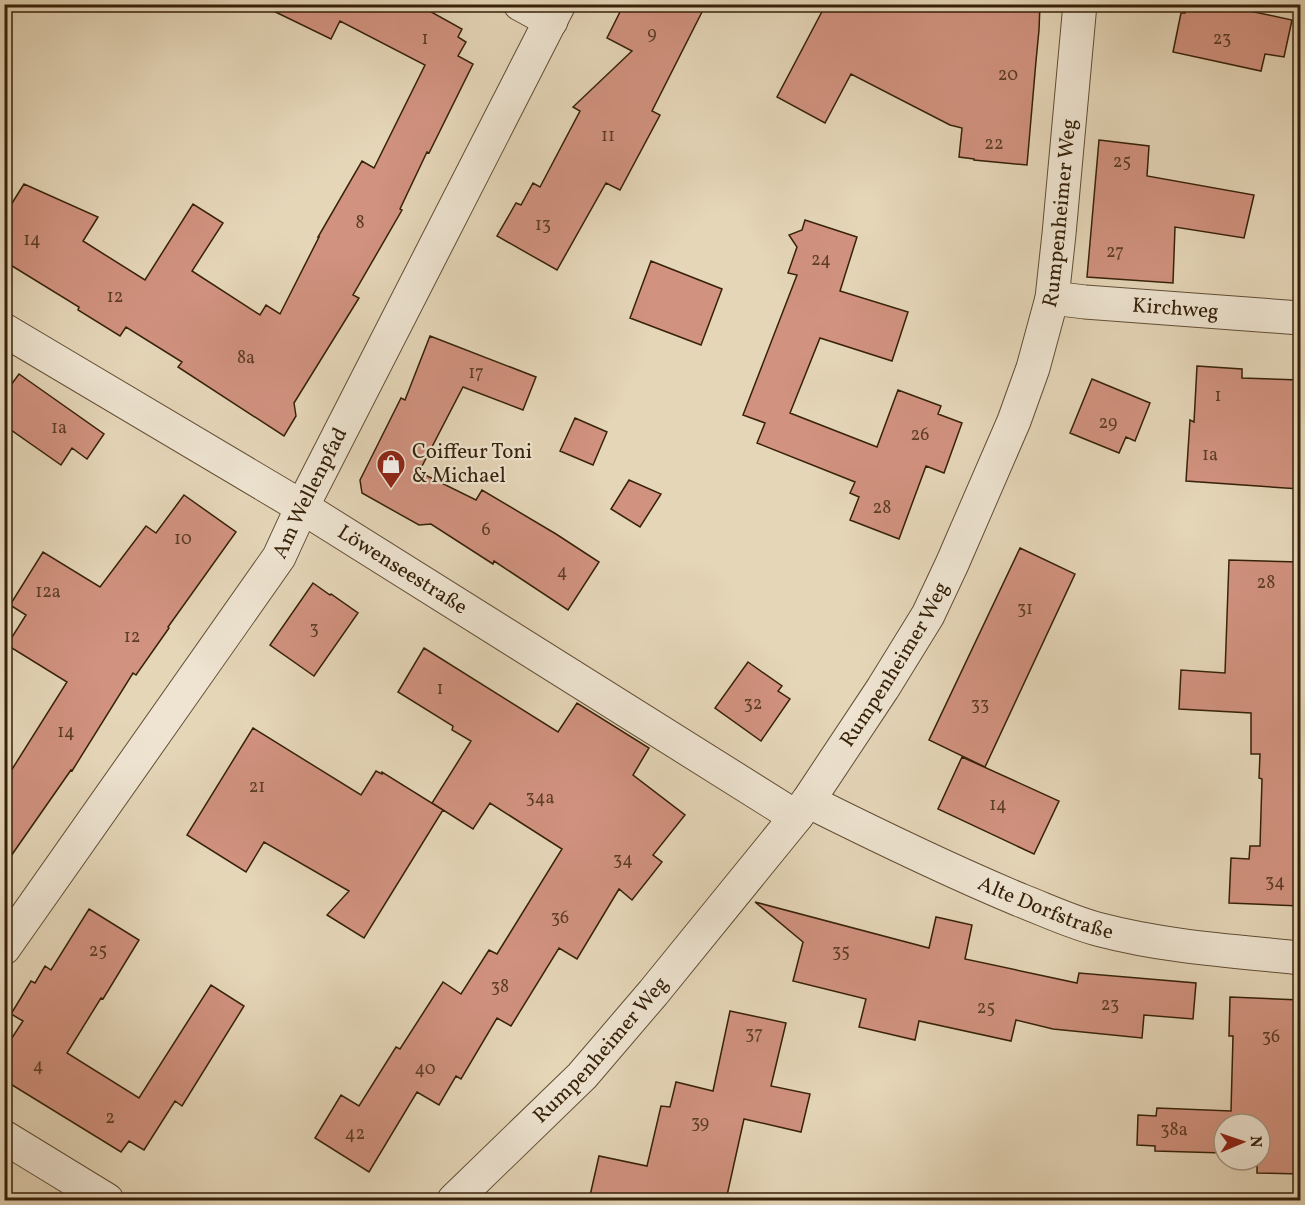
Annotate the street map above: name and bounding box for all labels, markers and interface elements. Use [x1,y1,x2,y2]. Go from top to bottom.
house number: 9 [647,22,657,47]
house number: 1 [422,27,428,52]
house number: 23 [1213,27,1231,52]
house number: 20 [998,63,1018,88]
street label: Rumpenheimer Weg [1036,118,1084,311]
house number: 11 [601,124,615,149]
house number: 22 [984,132,1004,157]
house number: 25 [1113,150,1131,175]
house number: 8 [355,211,365,236]
house number: 13 [535,213,551,238]
house number: 14 [23,228,41,253]
house number: 27 [1106,240,1124,265]
house number: 24 [811,248,831,273]
house number: 12 [107,285,123,310]
street label: Kirchweg [1131,291,1220,326]
house number: 8a [237,346,255,371]
house number: 17 [468,361,484,386]
house number: 1 [1215,384,1221,409]
house number: 29 [1099,411,1117,436]
house number: 1a [51,416,67,441]
street label: Am Wellenpfad [266,423,355,564]
house number: 26 [911,423,929,448]
place label: Coiffeur Toni & Michael [412,438,532,491]
house number: 1a [1202,443,1218,468]
shop icon: Coiffeur Toni & Michael [375,448,407,490]
house number: 28 [873,496,891,521]
street label: Löwenseestraße [332,518,473,622]
house number: 6 [481,518,491,543]
house number: 10 [174,527,192,552]
house number: 4 [557,560,567,585]
house number: 28 [1257,571,1275,596]
street label: Rumpenheimer Weg [833,577,956,753]
house number: 12a [35,580,61,605]
house number: 31 [1017,597,1033,622]
house number: 3 [309,617,319,642]
house number: 12 [124,625,140,650]
house number: 1 [437,677,443,702]
house number: 32 [744,692,762,717]
house number: 33 [971,693,989,718]
house number: 14 [57,720,75,745]
house number: 21 [249,775,265,800]
house number: 34a [526,786,555,811]
house number: 14 [989,793,1007,818]
house number: 34 [613,848,633,873]
street label: Alte Dorfstraße [973,869,1116,947]
house number: 34 [1265,870,1285,895]
house number: 36 [551,906,569,931]
house number: 25 [89,939,107,964]
house number: 35 [832,940,850,965]
street label: Rumpenheimer Weg [527,971,675,1130]
house number: 38 [491,975,509,1000]
house number: 23 [1101,993,1119,1018]
house number: 25 [977,996,995,1021]
house number: 37 [745,1022,763,1047]
house number: 36 [1262,1025,1280,1050]
house number: 4 [33,1054,43,1079]
house number: 40 [414,1057,436,1082]
house number: 2 [105,1106,115,1131]
house number: 39 [691,1111,709,1136]
north arrow [1212,1112,1272,1172]
house number: 38a [1160,1118,1188,1143]
house number: 42 [345,1122,365,1147]
text: N [1244,1135,1266,1148]

